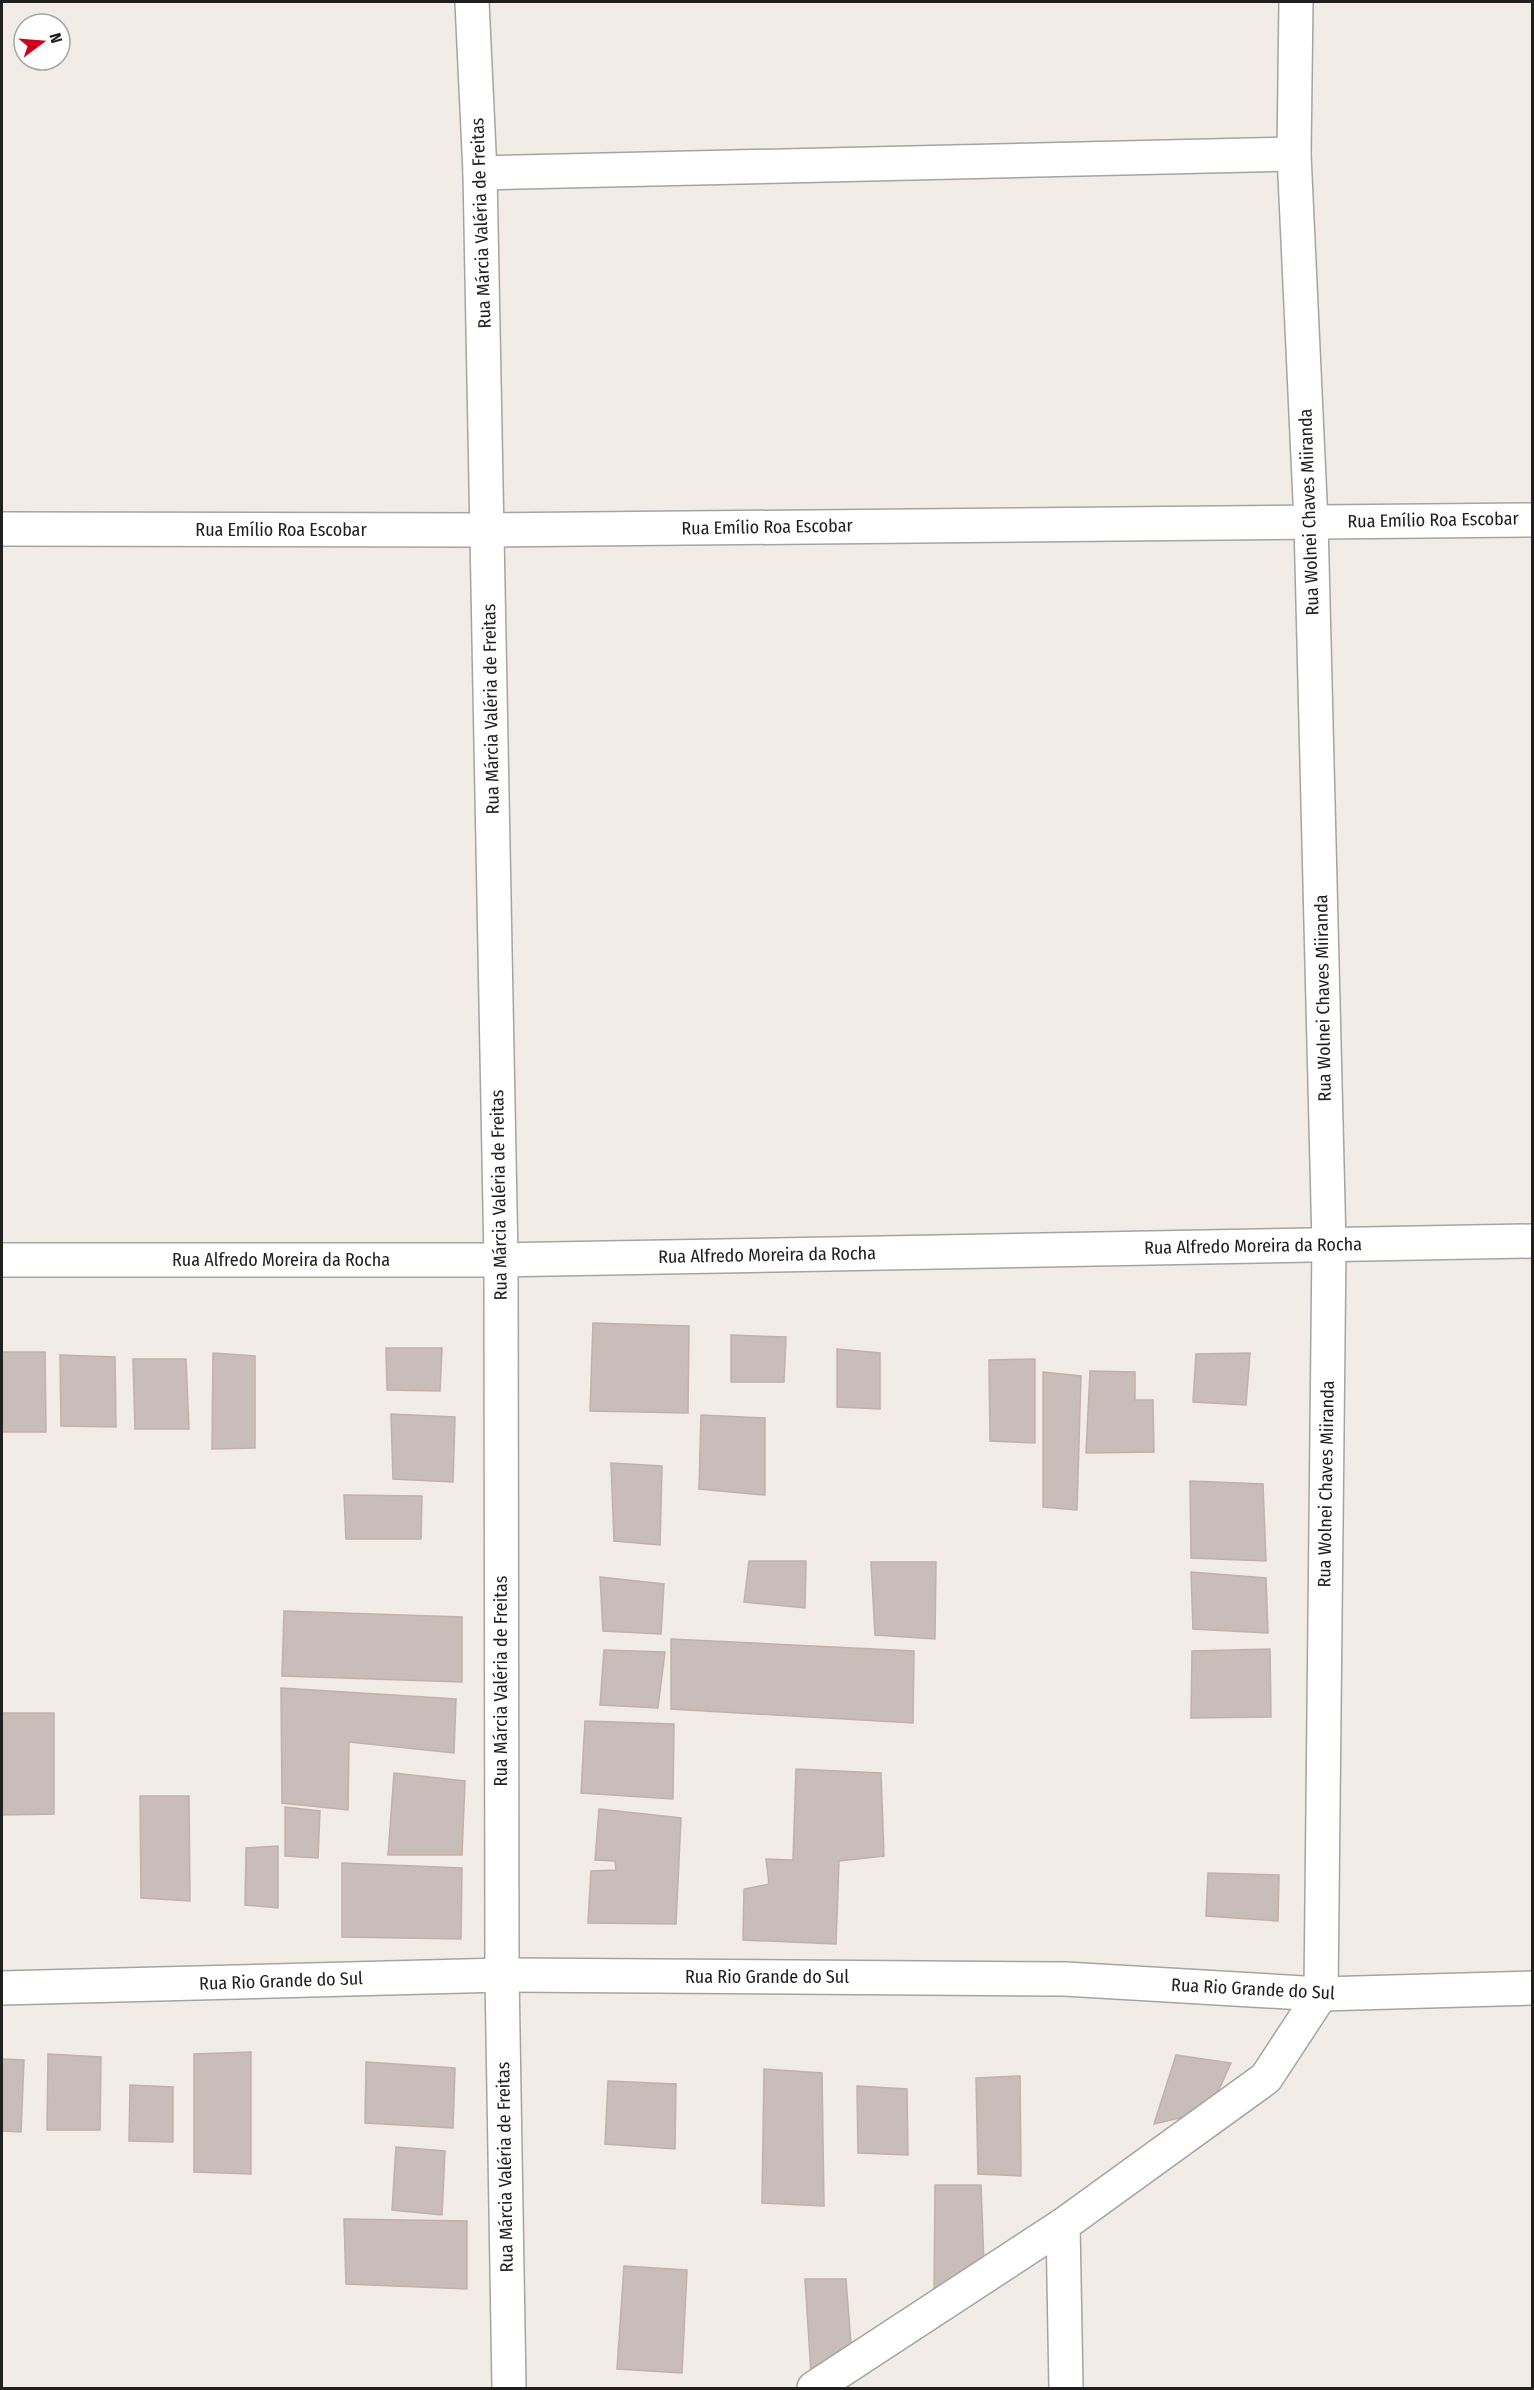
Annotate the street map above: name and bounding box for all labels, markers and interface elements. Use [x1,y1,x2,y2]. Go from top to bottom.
north arrow [12,12,72,72]
text: N [45,31,66,45]
street label: Rua Márcia Valéria de Freitas [466,117,496,329]
street label: Rua Wolnei Chaves Miiranda [1294,408,1324,616]
street label: Rua Emílio Roa Escobar [1347,507,1520,532]
street label: Rua Emílio Roa Escobar [681,514,854,539]
street label: Rua Emílio Roa Escobar [195,519,367,541]
street label: Rua Márcia Valéria de Freitas [478,603,504,815]
street label: Rua Wolnei Chaves Miiranda [1310,894,1336,1102]
street label: Rua Márcia Valéria de Freitas [486,1089,512,1301]
street label: Rua Alfredo Moreira da Rocha [1144,1233,1362,1259]
street label: Rua Alfredo Moreira da Rocha [658,1242,876,1268]
street label: Rua Alfredo Moreira da Rocha [172,1249,390,1271]
street label: Rua Wolnei Chaves Miiranda [1313,1380,1339,1588]
street label: Rua Márcia Valéria de Freitas [490,1575,512,1786]
street label: Rua Rio Grande do Sul [685,1966,849,1988]
street label: Rua Rio Grande do Sul [199,1967,364,1995]
street label: Rua Rio Grande do Sul [1171,1974,1336,2004]
street label: Rua Márcia Valéria de Freitas [492,2061,518,2273]

